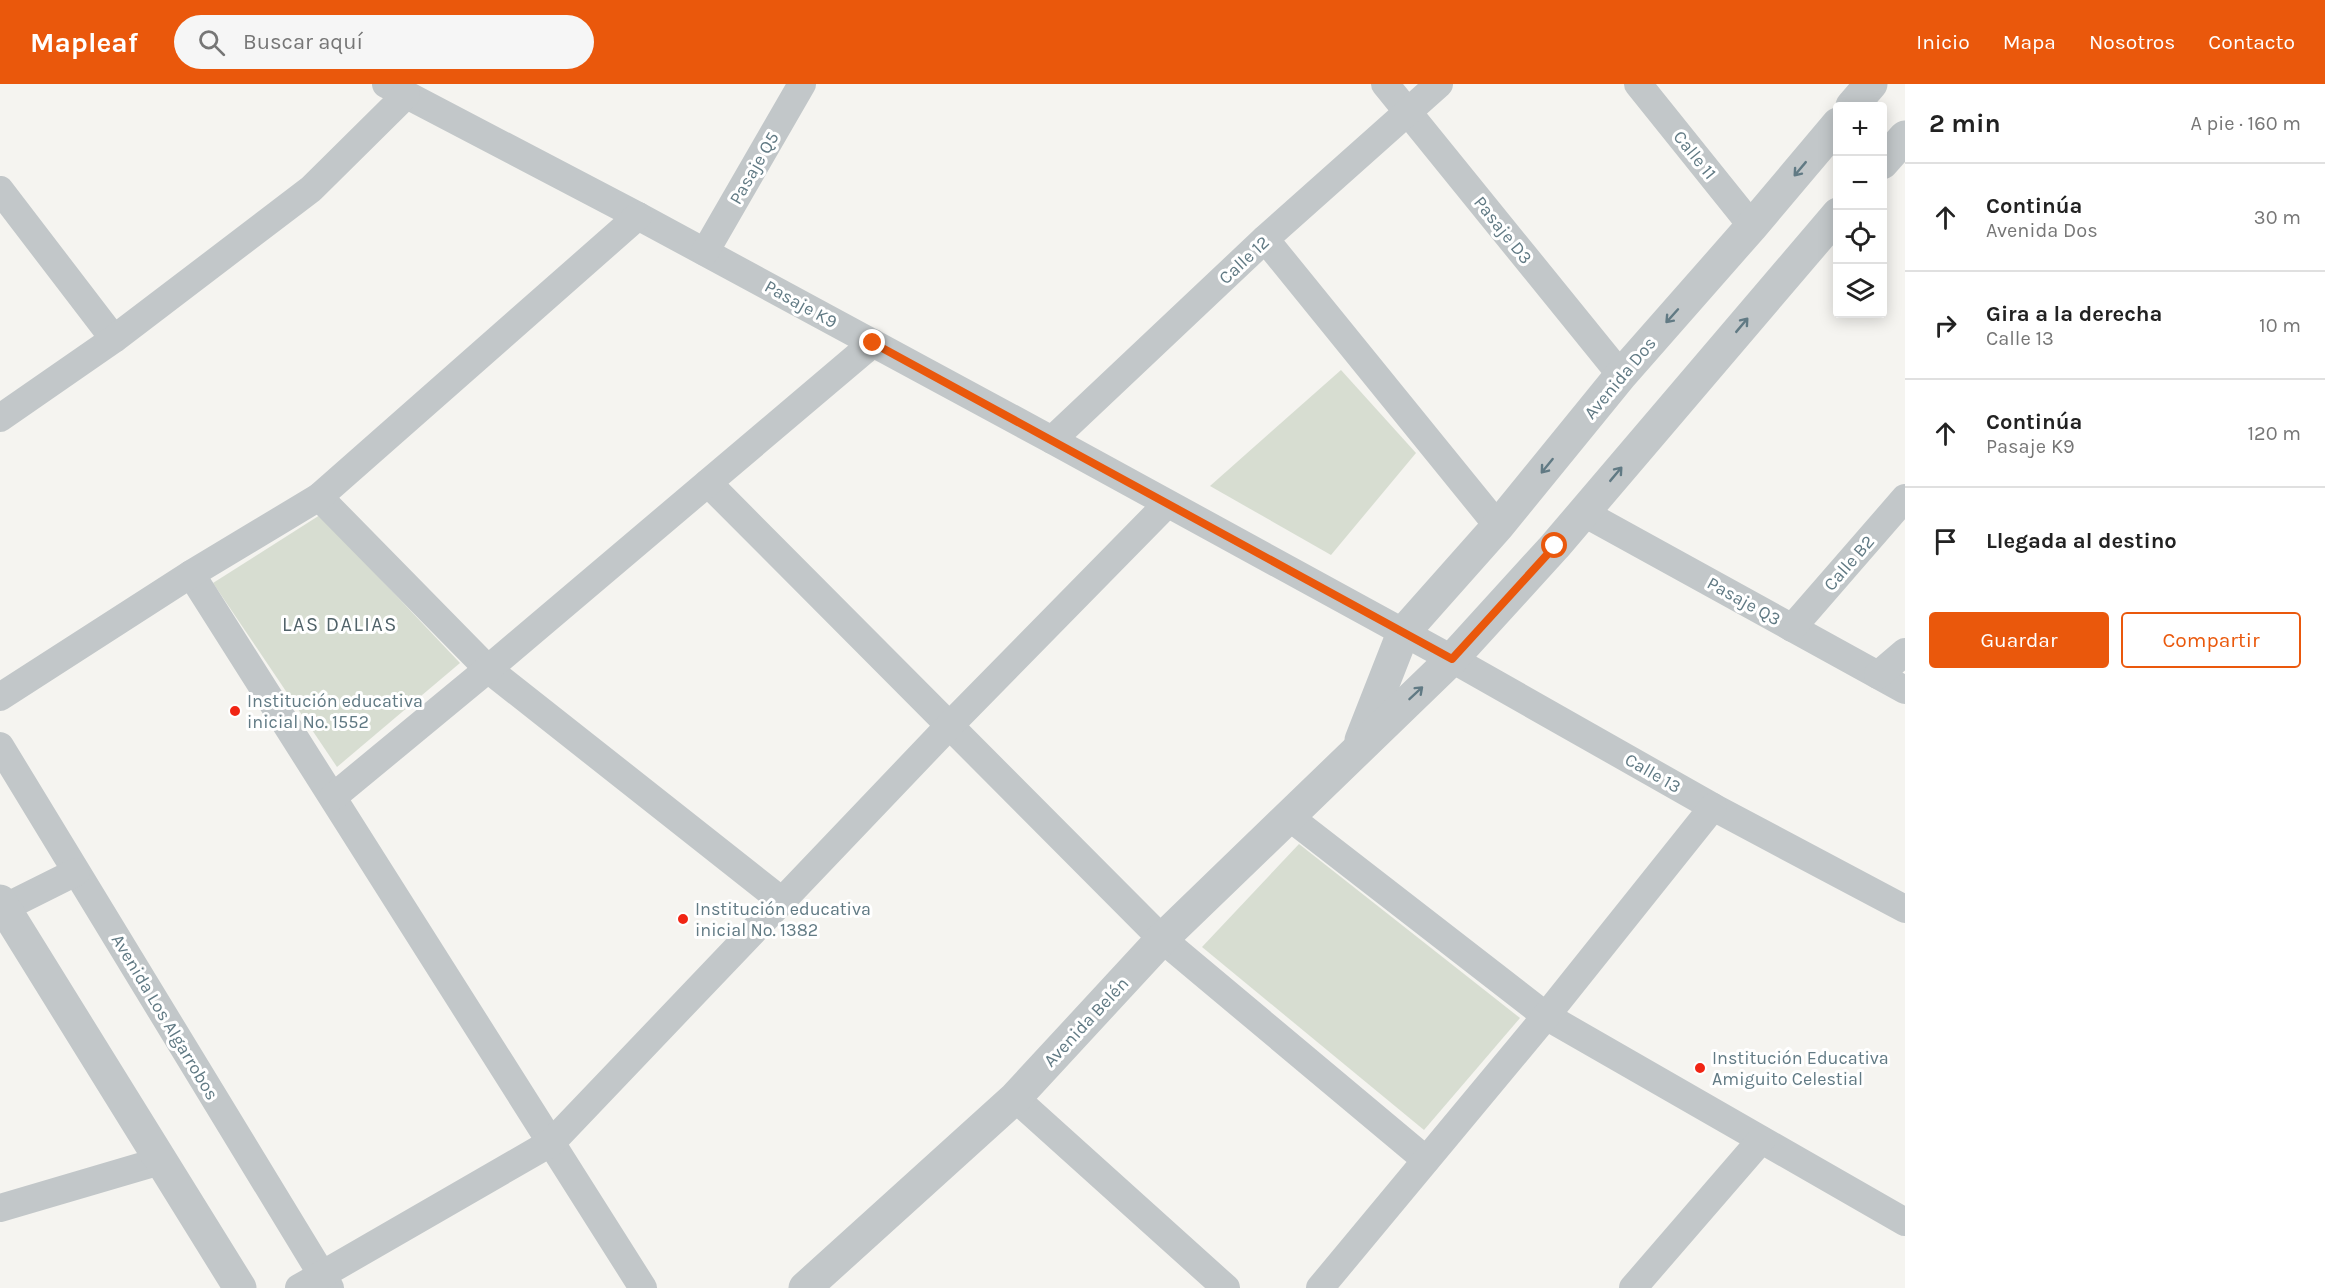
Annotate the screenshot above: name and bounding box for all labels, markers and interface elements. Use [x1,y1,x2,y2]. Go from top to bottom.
search box [174,15,594,69]
text: Mapleaf [30,26,138,59]
icon: search [195,26,228,59]
text: Buscar aquí [243,29,363,55]
text: Inicio [1916,30,1970,54]
text: Mapa [2003,30,2056,54]
text: Nosotros [2089,30,2175,54]
text: Contacto [2208,30,2295,54]
map controls [1833,102,1887,318]
button: + [1833,102,1887,156]
text: 2 min [1929,108,2001,139]
text: A pie · 160 m [2190,112,2301,135]
street label: Calle 11 [1669,126,1721,184]
street label: Pasaje Q5 [724,128,784,208]
button: − [1833,156,1887,210]
one-way arrow [1793,161,1807,176]
street label: Pasaje D3 [1469,192,1537,268]
text: Continúa [1986,193,2082,219]
icon: ahead [1929,201,1962,234]
text: 30 m [2254,206,2301,229]
button: locate [1833,210,1887,264]
text: Avenida Dos [1986,219,2098,242]
street label: Calle 12 [1214,231,1274,289]
button: layers [1833,264,1887,318]
street label: Pasaje K9 [761,275,841,333]
text: Gira a la derecha [1986,301,2162,327]
one-way arrow [1665,309,1679,324]
icon: right [1929,309,1962,342]
text: 10 m [2259,314,2301,337]
one-way arrow [1735,318,1749,333]
text: Calle 13 [1986,327,2054,350]
route end [859,329,885,355]
street label: Avenida Dos [1579,332,1661,424]
text: Continúa [1986,409,2082,435]
icon: ahead [1929,417,1962,450]
text: 120 m [2247,422,2301,445]
text: Pasaje K9 [1986,435,2075,458]
one-way arrow [1540,458,1554,473]
one-way arrow [1610,466,1623,482]
icon: arrive [1929,525,1962,558]
text: Llegada al destino [1986,528,2177,554]
street label: Calle B2 [1819,531,1879,595]
route start [1541,532,1567,558]
street label: Pasaje Q3 [1703,572,1785,630]
button: Guardar [1929,612,2109,668]
button: Compartir [2121,612,2301,668]
district label: LAS DALIAS [282,613,398,636]
one-way arrow [1409,686,1424,700]
place label: Institución educativa inicial No. 1552 [247,690,423,733]
marker: Institución educativa inicial No. 1552 [228,704,242,718]
street label: Calle 13 [1621,748,1685,798]
place label: Institución educativa inicial No. 1382 [695,898,871,941]
marker: Institución educativa inicial No. 1382 [676,912,690,926]
street label: Avenida Los Algarrobos [107,930,223,1104]
street label: Avenida Belén [1039,972,1133,1072]
place label: Institución Educativa Amiguito Celestial [1712,1047,1889,1090]
marker: Institución Educativa Amiguito Celestial [1693,1061,1707,1075]

